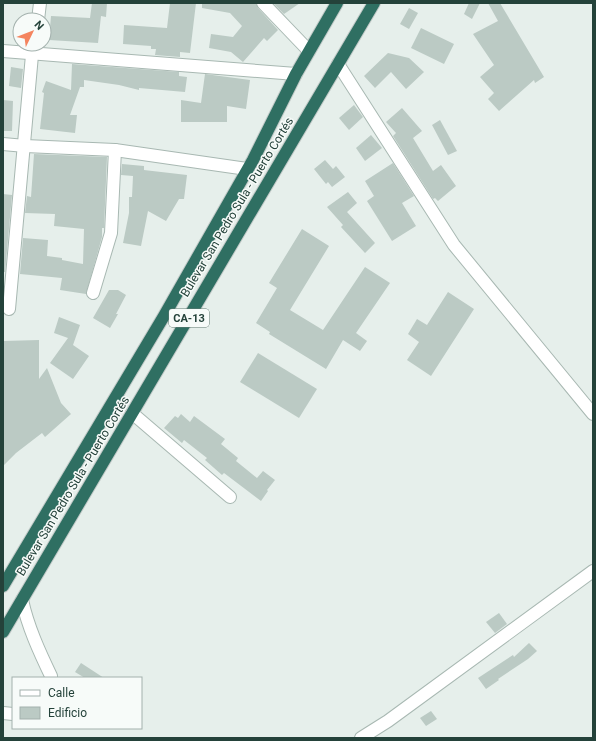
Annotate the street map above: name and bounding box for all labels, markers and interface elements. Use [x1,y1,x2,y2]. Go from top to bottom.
north arrow [12,12,52,52]
text: N [32,18,47,33]
street label: Bulevar San Pedro Sula - Puerto Cortés [178,115,296,299]
road number: CA-13 [169,309,209,327]
street label: Bulevar San Pedro Sula - Puerto Cortés [14,394,132,578]
legend [12,677,142,729]
text: Calle [48,686,75,700]
text: Edificio [48,706,87,720]

